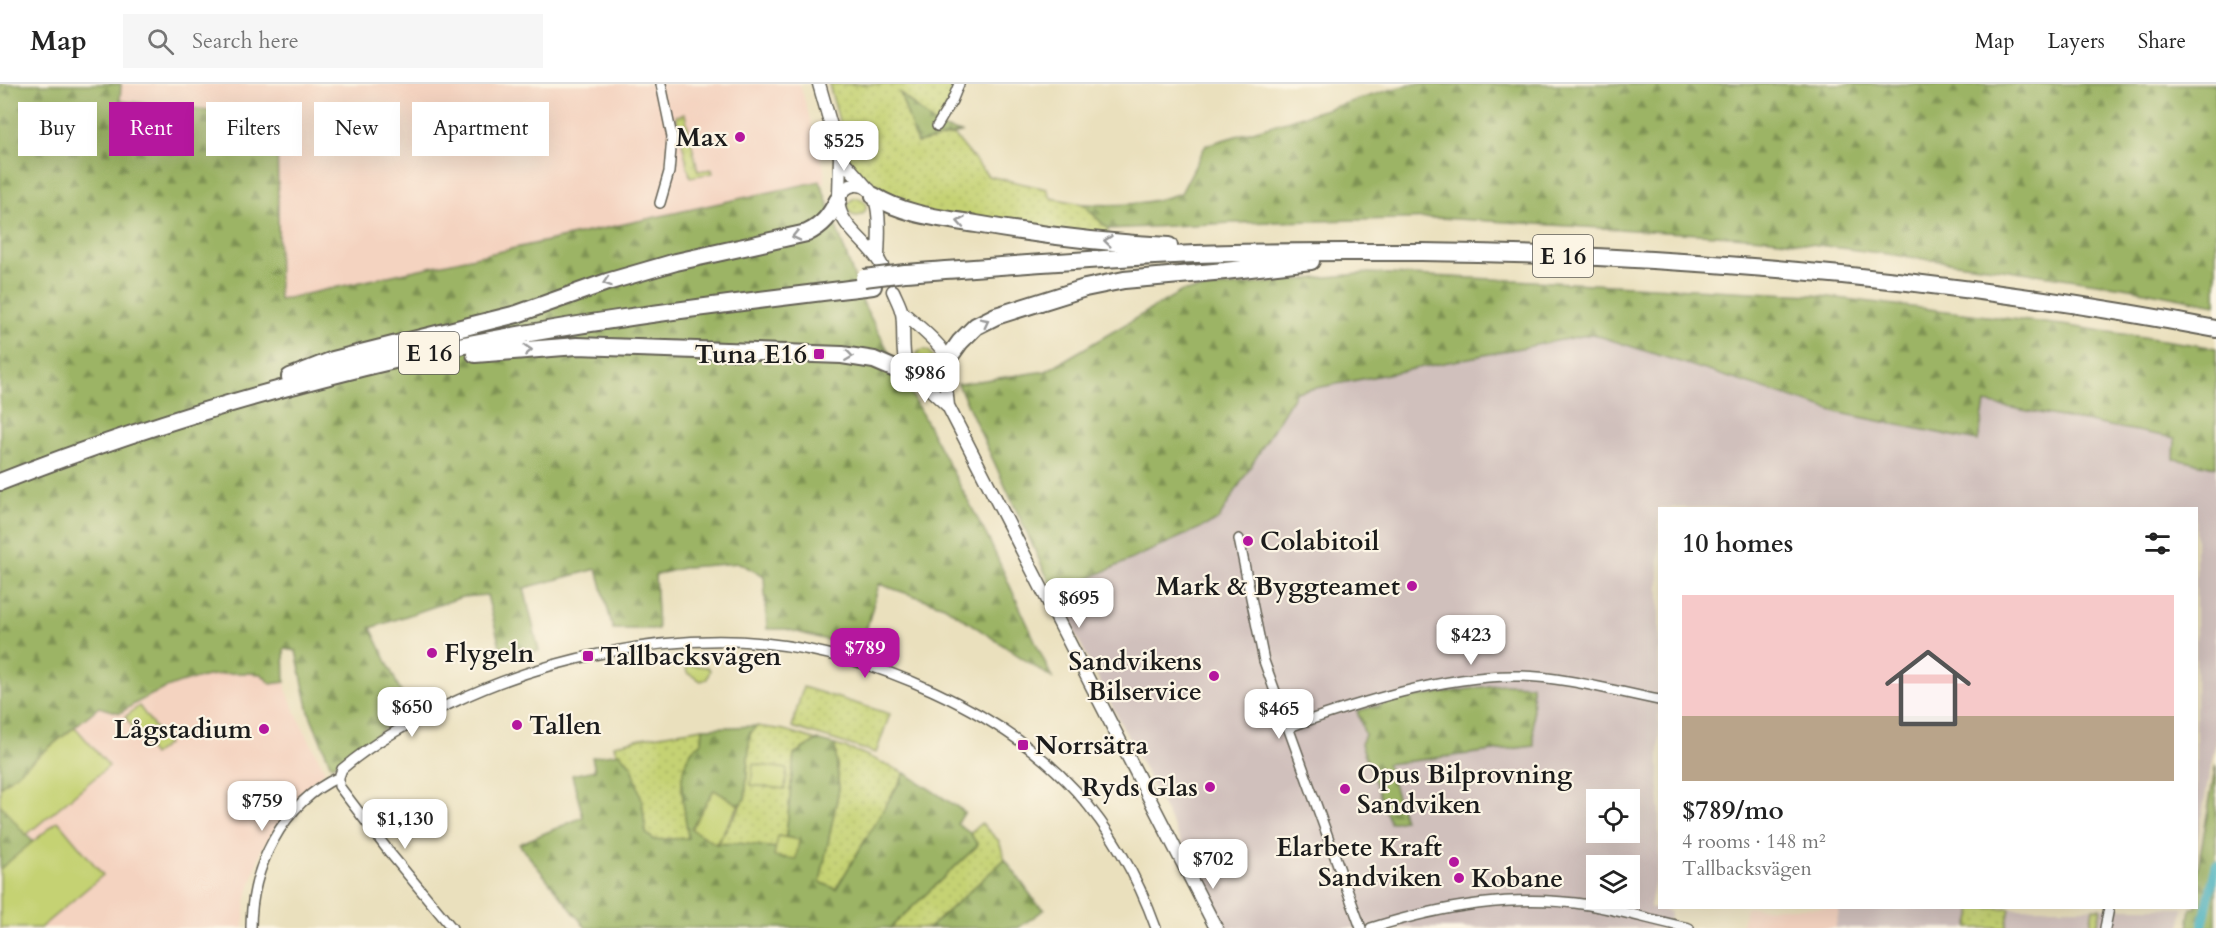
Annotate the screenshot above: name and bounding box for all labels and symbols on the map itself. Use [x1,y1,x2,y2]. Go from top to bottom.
place label: Max [676,120,728,155]
pin: $525 [808,121,880,172]
marker: Max [733,130,747,144]
one-way arrow [957,216,966,228]
one-way arrow [791,229,801,242]
one-way arrow [1104,235,1113,248]
road number: E 16 [1533,235,1593,277]
one-way arrow [602,275,613,288]
one-way arrow [978,318,989,329]
road number: E 16 [399,332,459,374]
place label: Tuna E16 [694,337,807,372]
one-way arrow [524,343,533,356]
marker: Tuna E16 [812,347,826,361]
one-way arrow [845,349,854,361]
pin: $986 [889,353,961,404]
place label: Colabitoil [1260,524,1380,559]
marker: Colabitoil [1241,534,1255,548]
place label: Mark & Byggteamet [1155,569,1400,604]
pin: $695 [1043,578,1115,629]
marker: Mark & Byggteamet [1405,579,1419,593]
pin: $423 [1435,615,1507,666]
pin: $789 [829,628,901,679]
place label: Flygeln [444,636,535,671]
place label: Tallbacksvägen [600,639,782,674]
place label: Sandvikens Bilservice [1068,644,1202,709]
marker: Flygeln [425,646,439,660]
marker: Tallbacksvägen [581,649,595,663]
marker: Sandvikens Bilservice [1207,669,1221,683]
pin: $650 [376,687,448,738]
pin: $465 [1243,689,1315,740]
place label: Tallen [529,708,602,743]
place label: Lågstadium [114,712,252,747]
marker: Tallen [510,718,524,732]
marker: Lågstadium [257,722,271,736]
place label: Norrsätra [1035,728,1149,763]
marker: Norrsätra [1016,738,1030,752]
place label: Opus Bilprovning Sandviken [1357,757,1573,822]
place label: Ryds Glas [1081,770,1198,805]
marker: Ryds Glas [1203,780,1217,794]
pin: $759 [226,781,298,832]
marker: Opus Bilprovning Sandviken [1338,782,1352,796]
pin: $1,130 [356,799,454,850]
place label: Elarbete Kraft Sandviken [1276,830,1442,895]
pin: $702 [1177,839,1249,890]
marker: Elarbete Kraft Sandviken [1447,855,1461,869]
place label: Kobane [1471,861,1563,896]
marker: Kobane [1452,871,1466,885]

